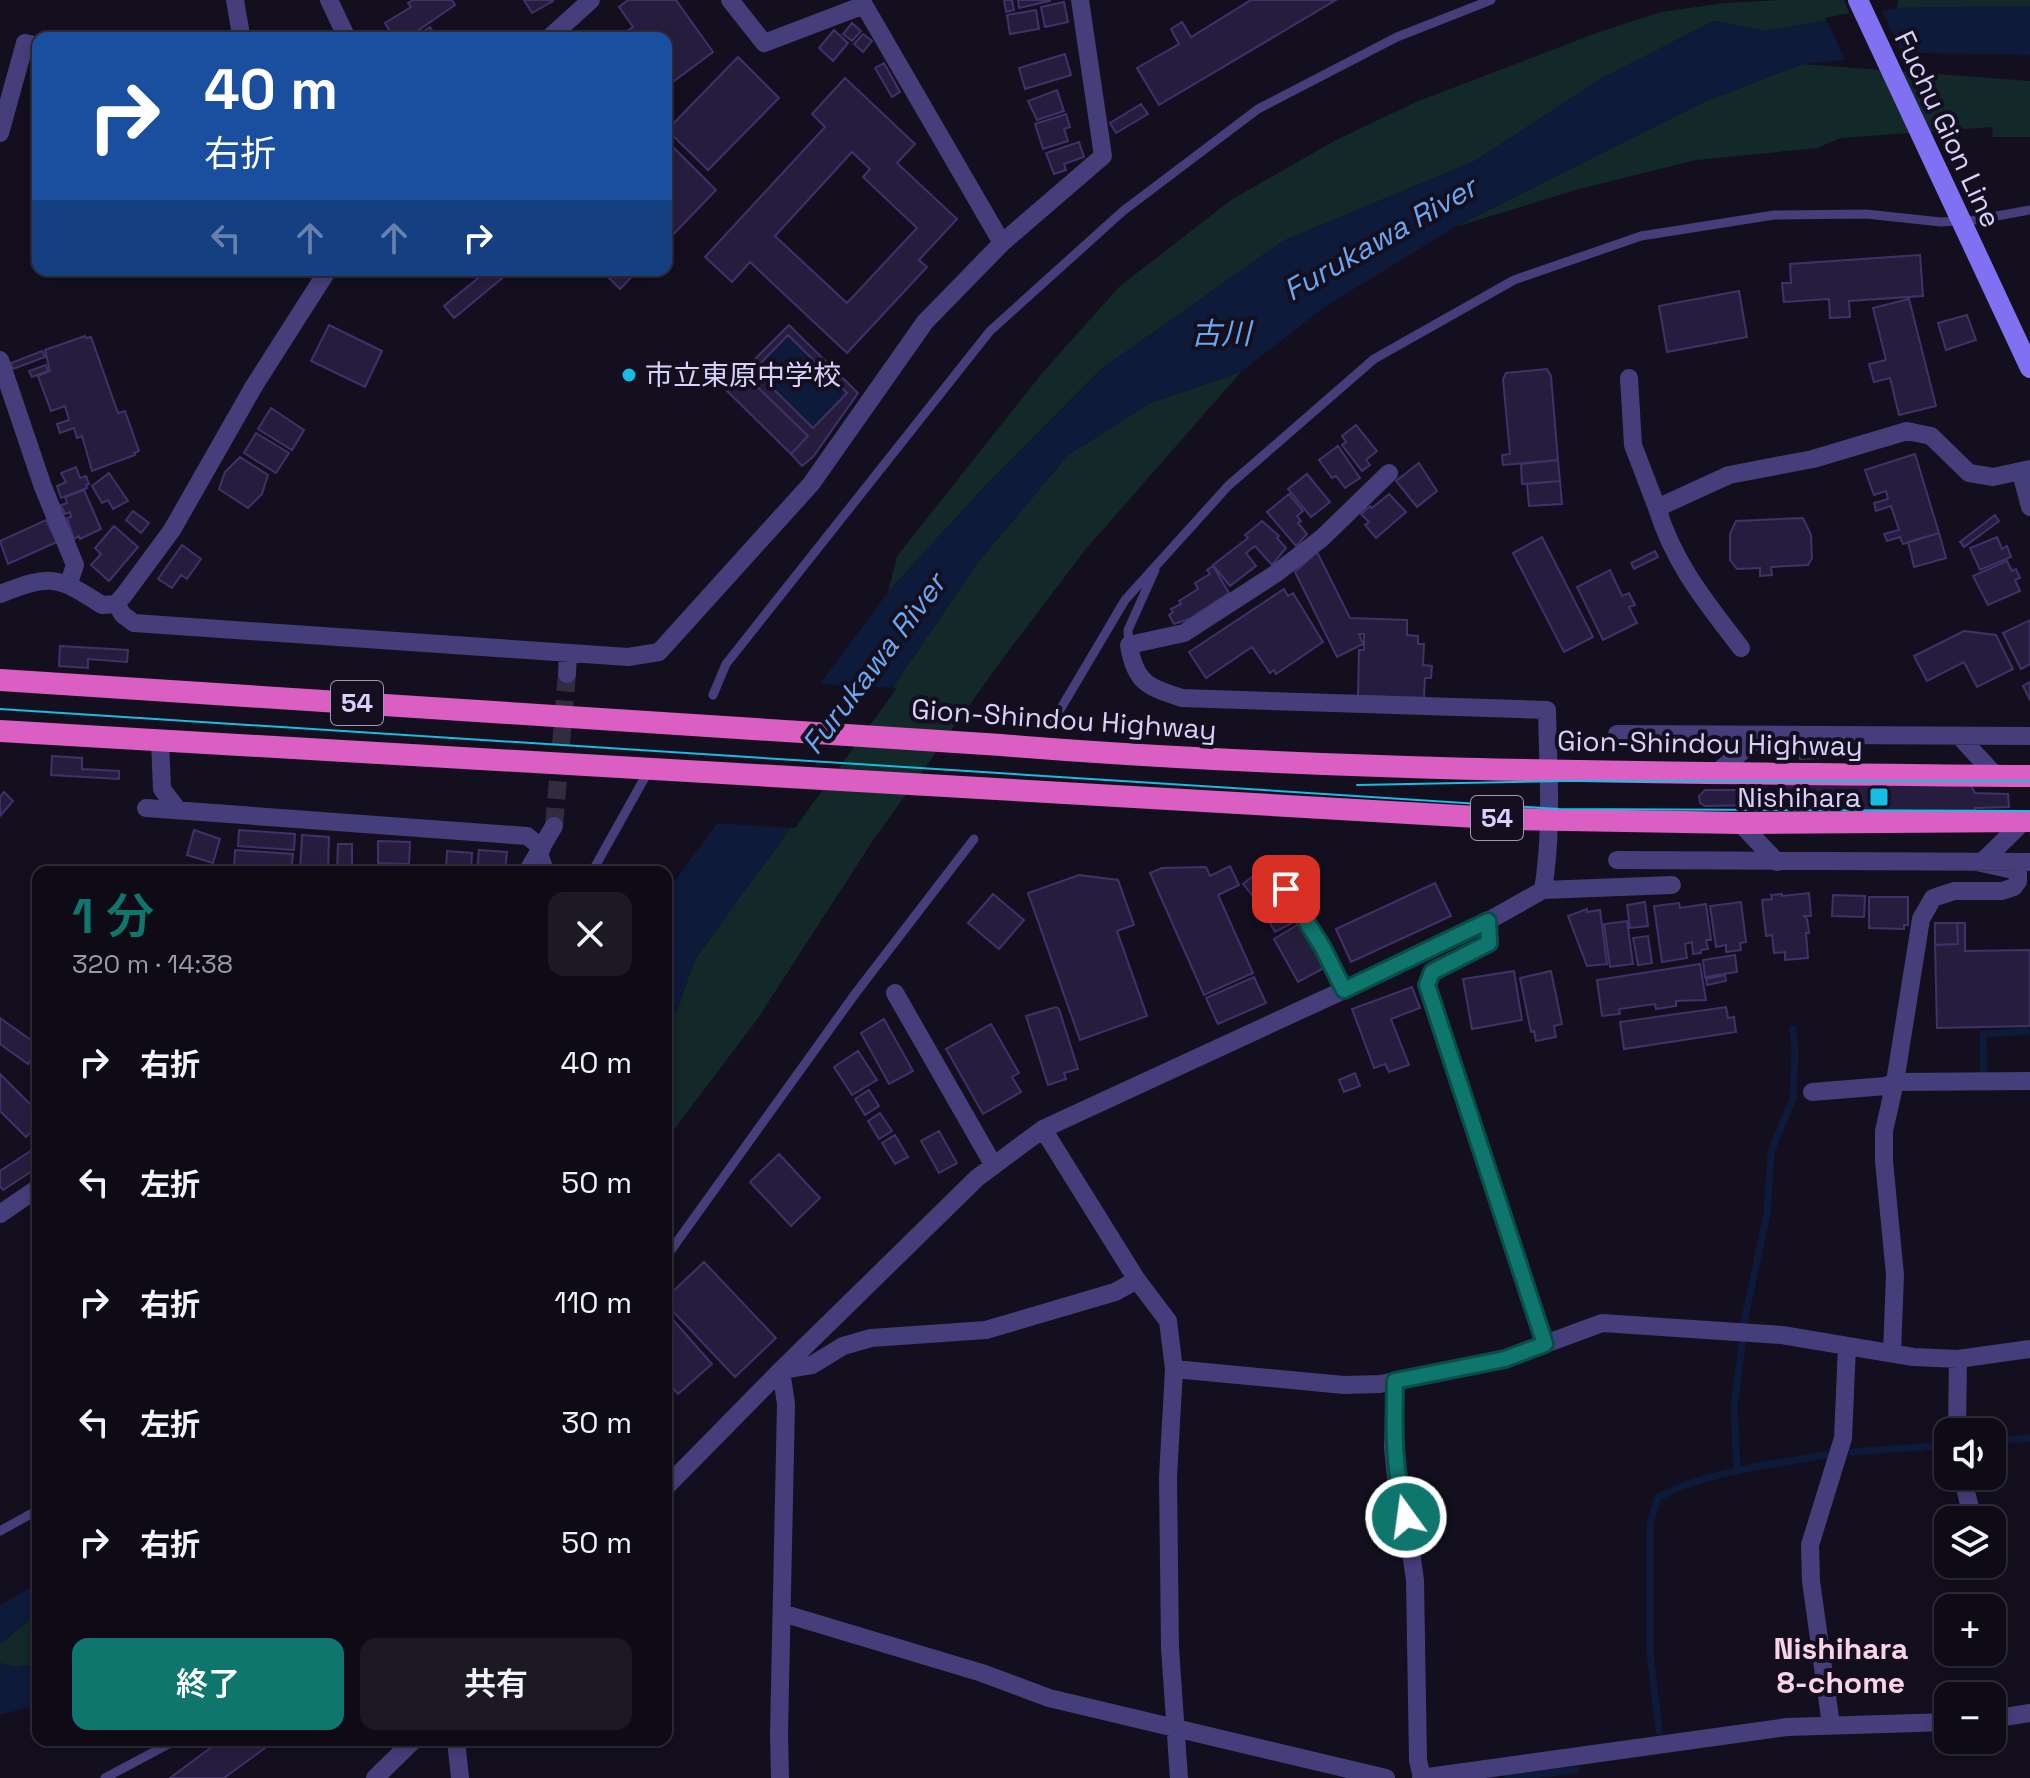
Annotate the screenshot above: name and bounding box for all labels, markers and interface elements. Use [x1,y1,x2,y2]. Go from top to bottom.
street label: Fuchu Gion Line [1887,25,2009,233]
text: 40 m [204,54,338,125]
icon: right [72,64,176,168]
text: 右折 [204,131,276,177]
water label: Furukawa River [1276,166,1486,310]
icon: left [204,216,248,260]
icon: ahead [288,216,332,260]
icon: ahead [372,216,416,260]
icon: right [456,216,500,260]
water label: 古川 [1191,314,1254,353]
place label: 市立東原中学校 [645,357,841,393]
marker: 市立東原中学校 [620,366,638,384]
water label: Furukawa River [793,563,956,762]
road number: 54 [331,681,383,725]
street label: Gion-Shindou Highway [910,690,1218,748]
street label: Gion-Shindou Highway [1557,722,1863,764]
place label: Nishihara [1737,779,1861,815]
marker: Nishihara [1868,786,1890,808]
road number: 54 [1471,796,1523,840]
pin [1252,855,1320,923]
icon: arrive [1264,867,1308,911]
text: 1 分 [72,886,154,947]
button: close [548,892,632,976]
text: 320 m · 14:38 [72,947,233,981]
icon: right [72,1040,116,1084]
text: 40 m [561,1043,632,1082]
text: 右折 [140,1045,200,1084]
icon: left [72,1160,116,1204]
text: 50 m [561,1163,632,1202]
text: 左折 [140,1165,200,1204]
icon: right [72,1280,116,1324]
text: 110 m [554,1283,632,1322]
text: 右折 [140,1285,200,1324]
icon: left [72,1400,116,1444]
text: 30 m [561,1403,632,1442]
text: 左折 [140,1405,200,1444]
map controls [1934,1418,2006,1754]
button: sound [1934,1418,2006,1490]
position arrow [1364,1475,1448,1559]
button: layers [1934,1506,2006,1578]
icon: right [72,1520,116,1564]
text: 50 m [561,1523,632,1562]
text: 右折 [140,1525,200,1564]
button: + [1934,1594,2006,1666]
district label: Nishihara 8-chome [1774,1629,1908,1702]
button: 終了 [72,1638,344,1730]
button: 共有 [360,1638,632,1730]
button: − [1934,1682,2006,1754]

